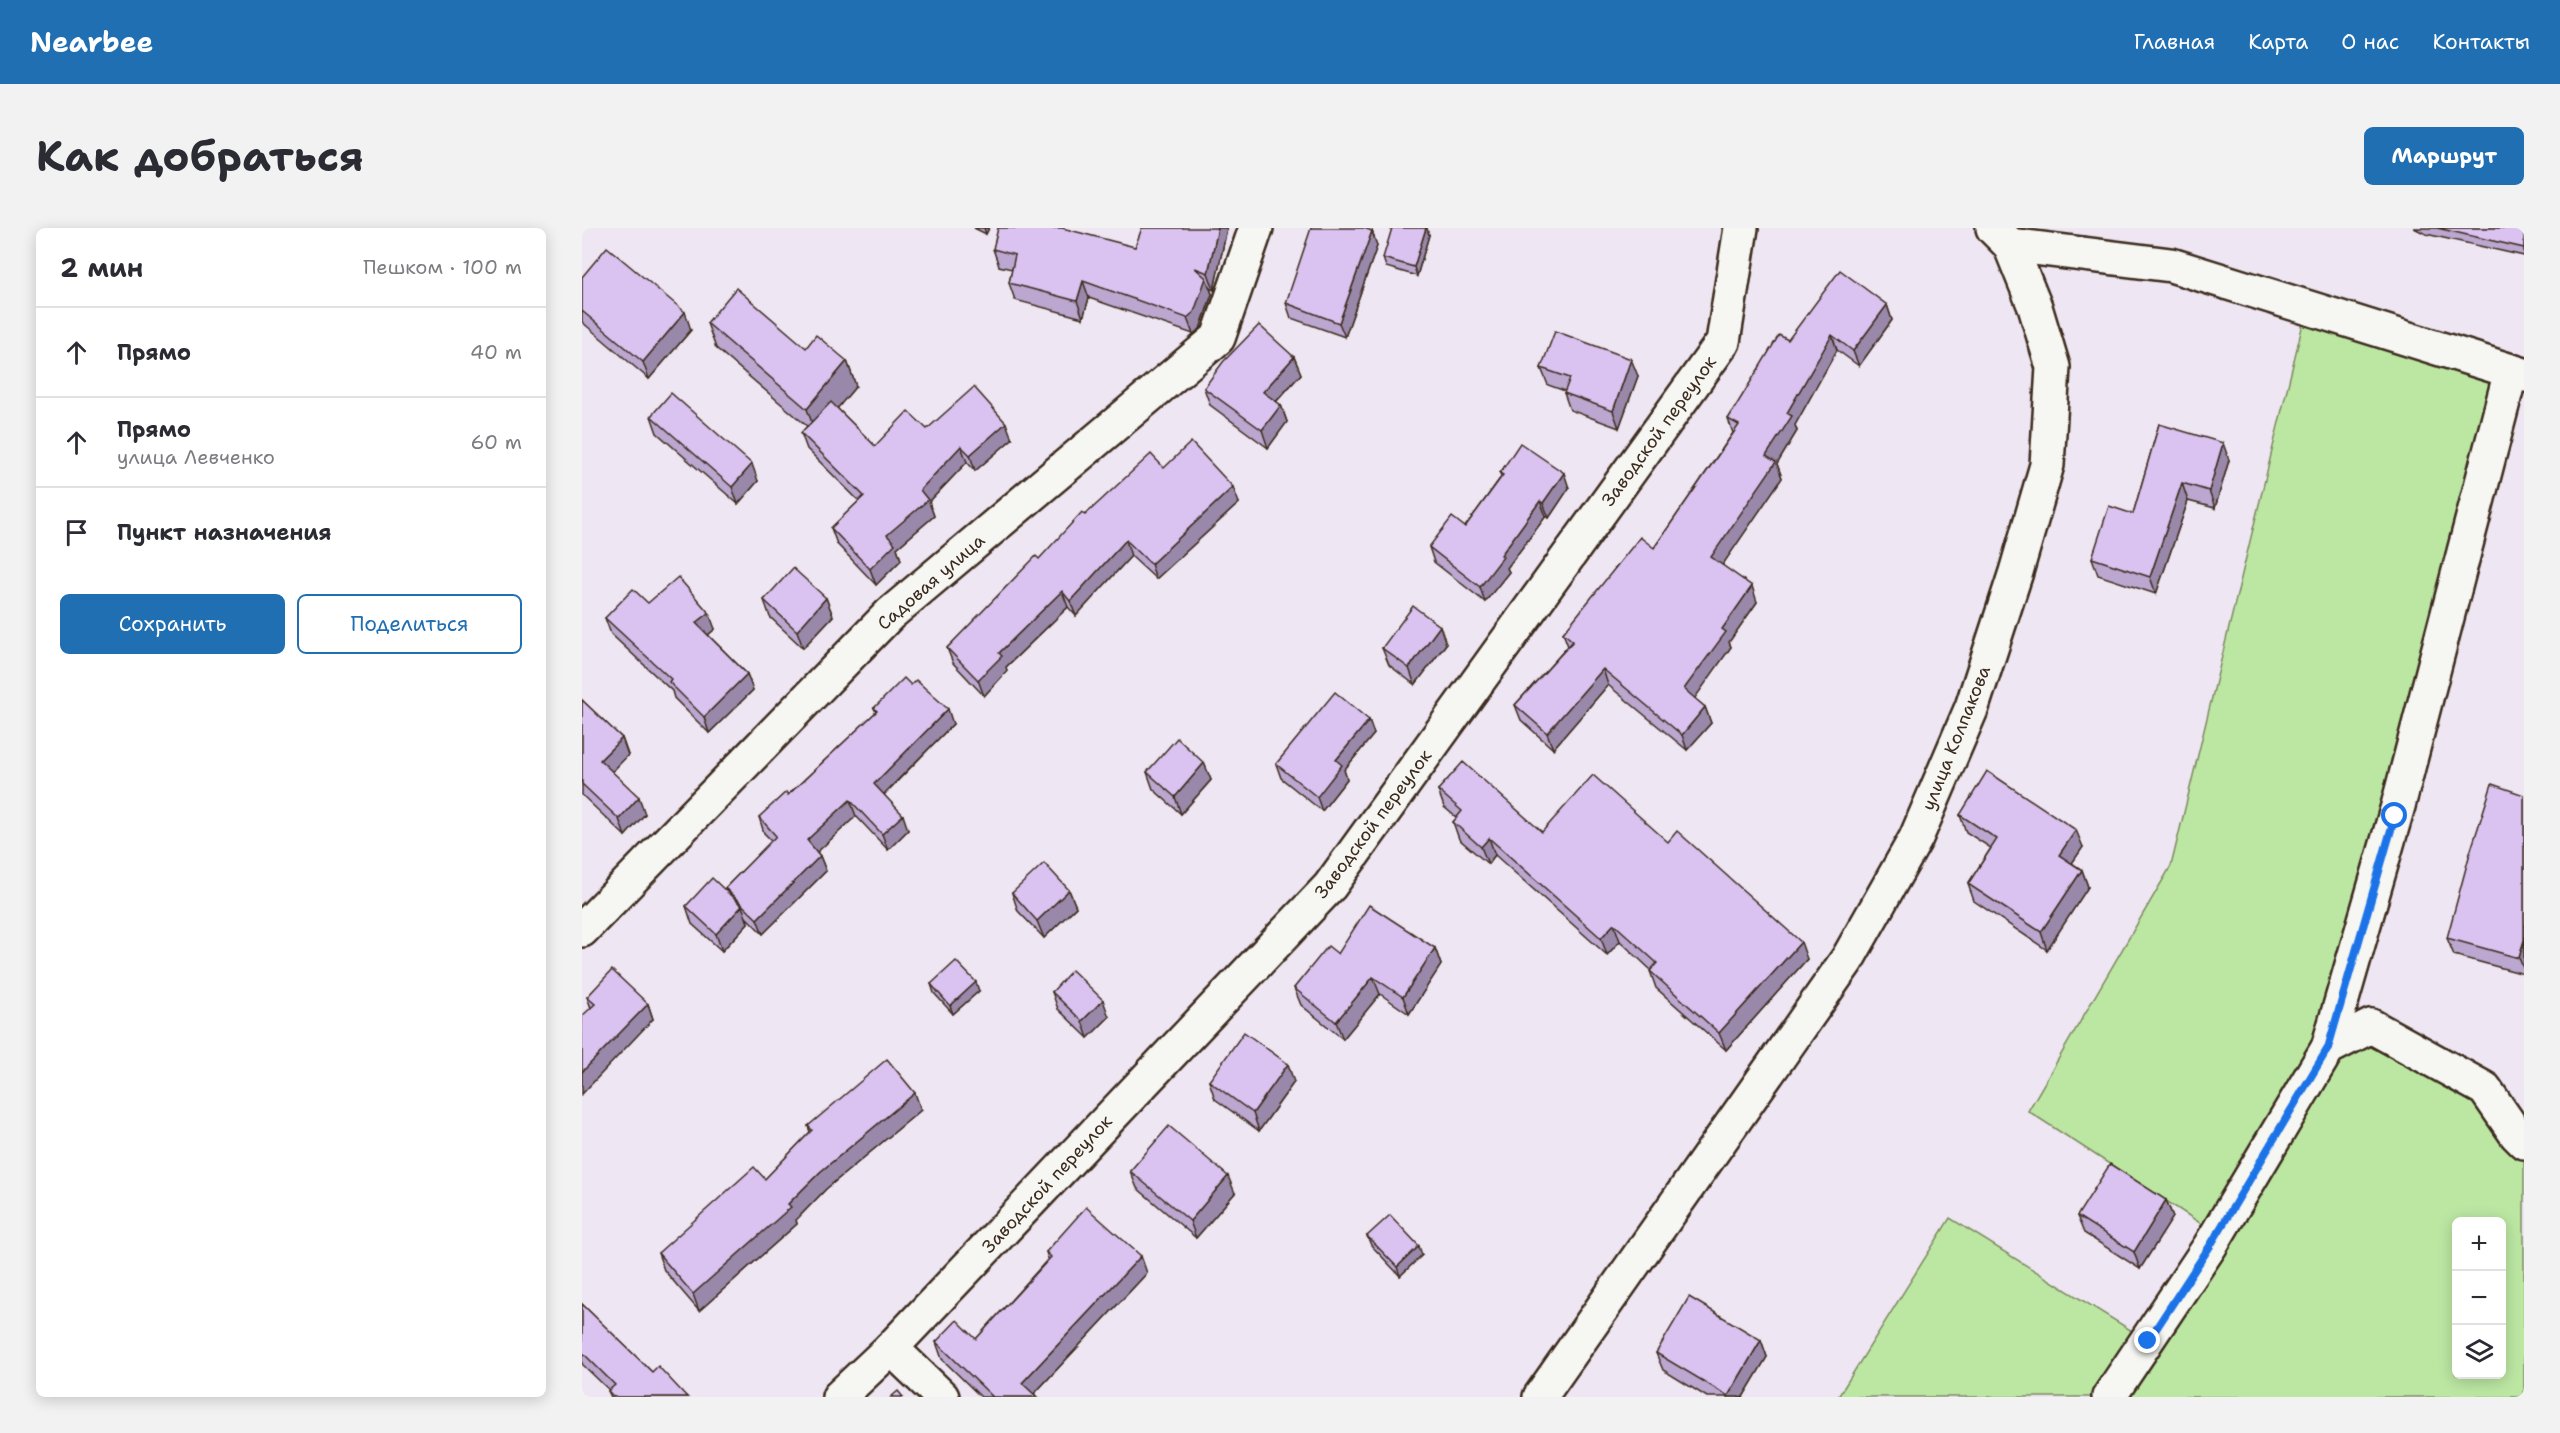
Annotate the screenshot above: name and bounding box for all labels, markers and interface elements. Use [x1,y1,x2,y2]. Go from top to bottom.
text: Nearbee [30,23,153,61]
text: Главная [2134,28,2215,56]
text: Карта [2248,28,2308,56]
text: О нас [2341,28,2399,56]
text: Контакты [2432,28,2530,56]
button: Маршрут [2364,127,2524,185]
text: Как добраться [36,128,364,184]
text: 2 мин [60,250,143,285]
text: Пешком · 100 m [363,254,522,280]
icon: ahead [60,336,93,369]
text: Прямо [117,338,191,367]
text: 40 m [470,339,522,365]
street label: Заводской переулок [1596,351,1722,511]
text: Прямо [117,415,191,444]
icon: ahead [60,426,93,459]
text: 60 m [470,429,522,455]
text: улица Левченко [117,444,275,470]
icon: arrive [60,516,93,549]
text: Пункт назначения [117,518,331,547]
street label: Садовая улица [872,529,990,635]
button: Сохранить [60,594,285,654]
button: Поделиться [297,594,522,654]
street label: улица Колпакова [1916,662,1996,814]
street label: Заводской переулок [1309,744,1437,903]
route start [2381,802,2407,828]
street label: Заводской переулок [977,1109,1118,1258]
map controls [2452,1217,2506,1379]
button: + [2452,1217,2506,1271]
button: − [2452,1271,2506,1325]
button: layers [2452,1325,2506,1379]
route end [2134,1327,2160,1353]

